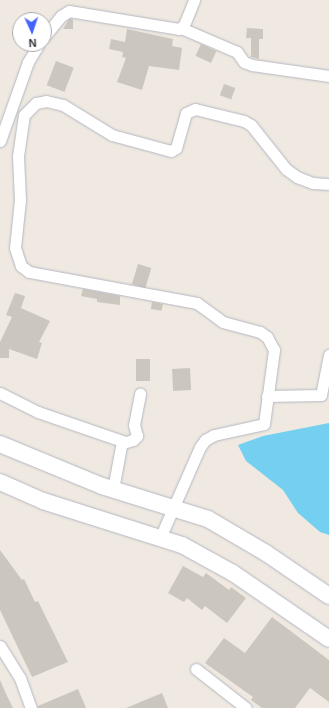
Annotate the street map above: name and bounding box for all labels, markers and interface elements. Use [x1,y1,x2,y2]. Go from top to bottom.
north arrow [12,12,52,52]
text: N [28,37,37,49]

